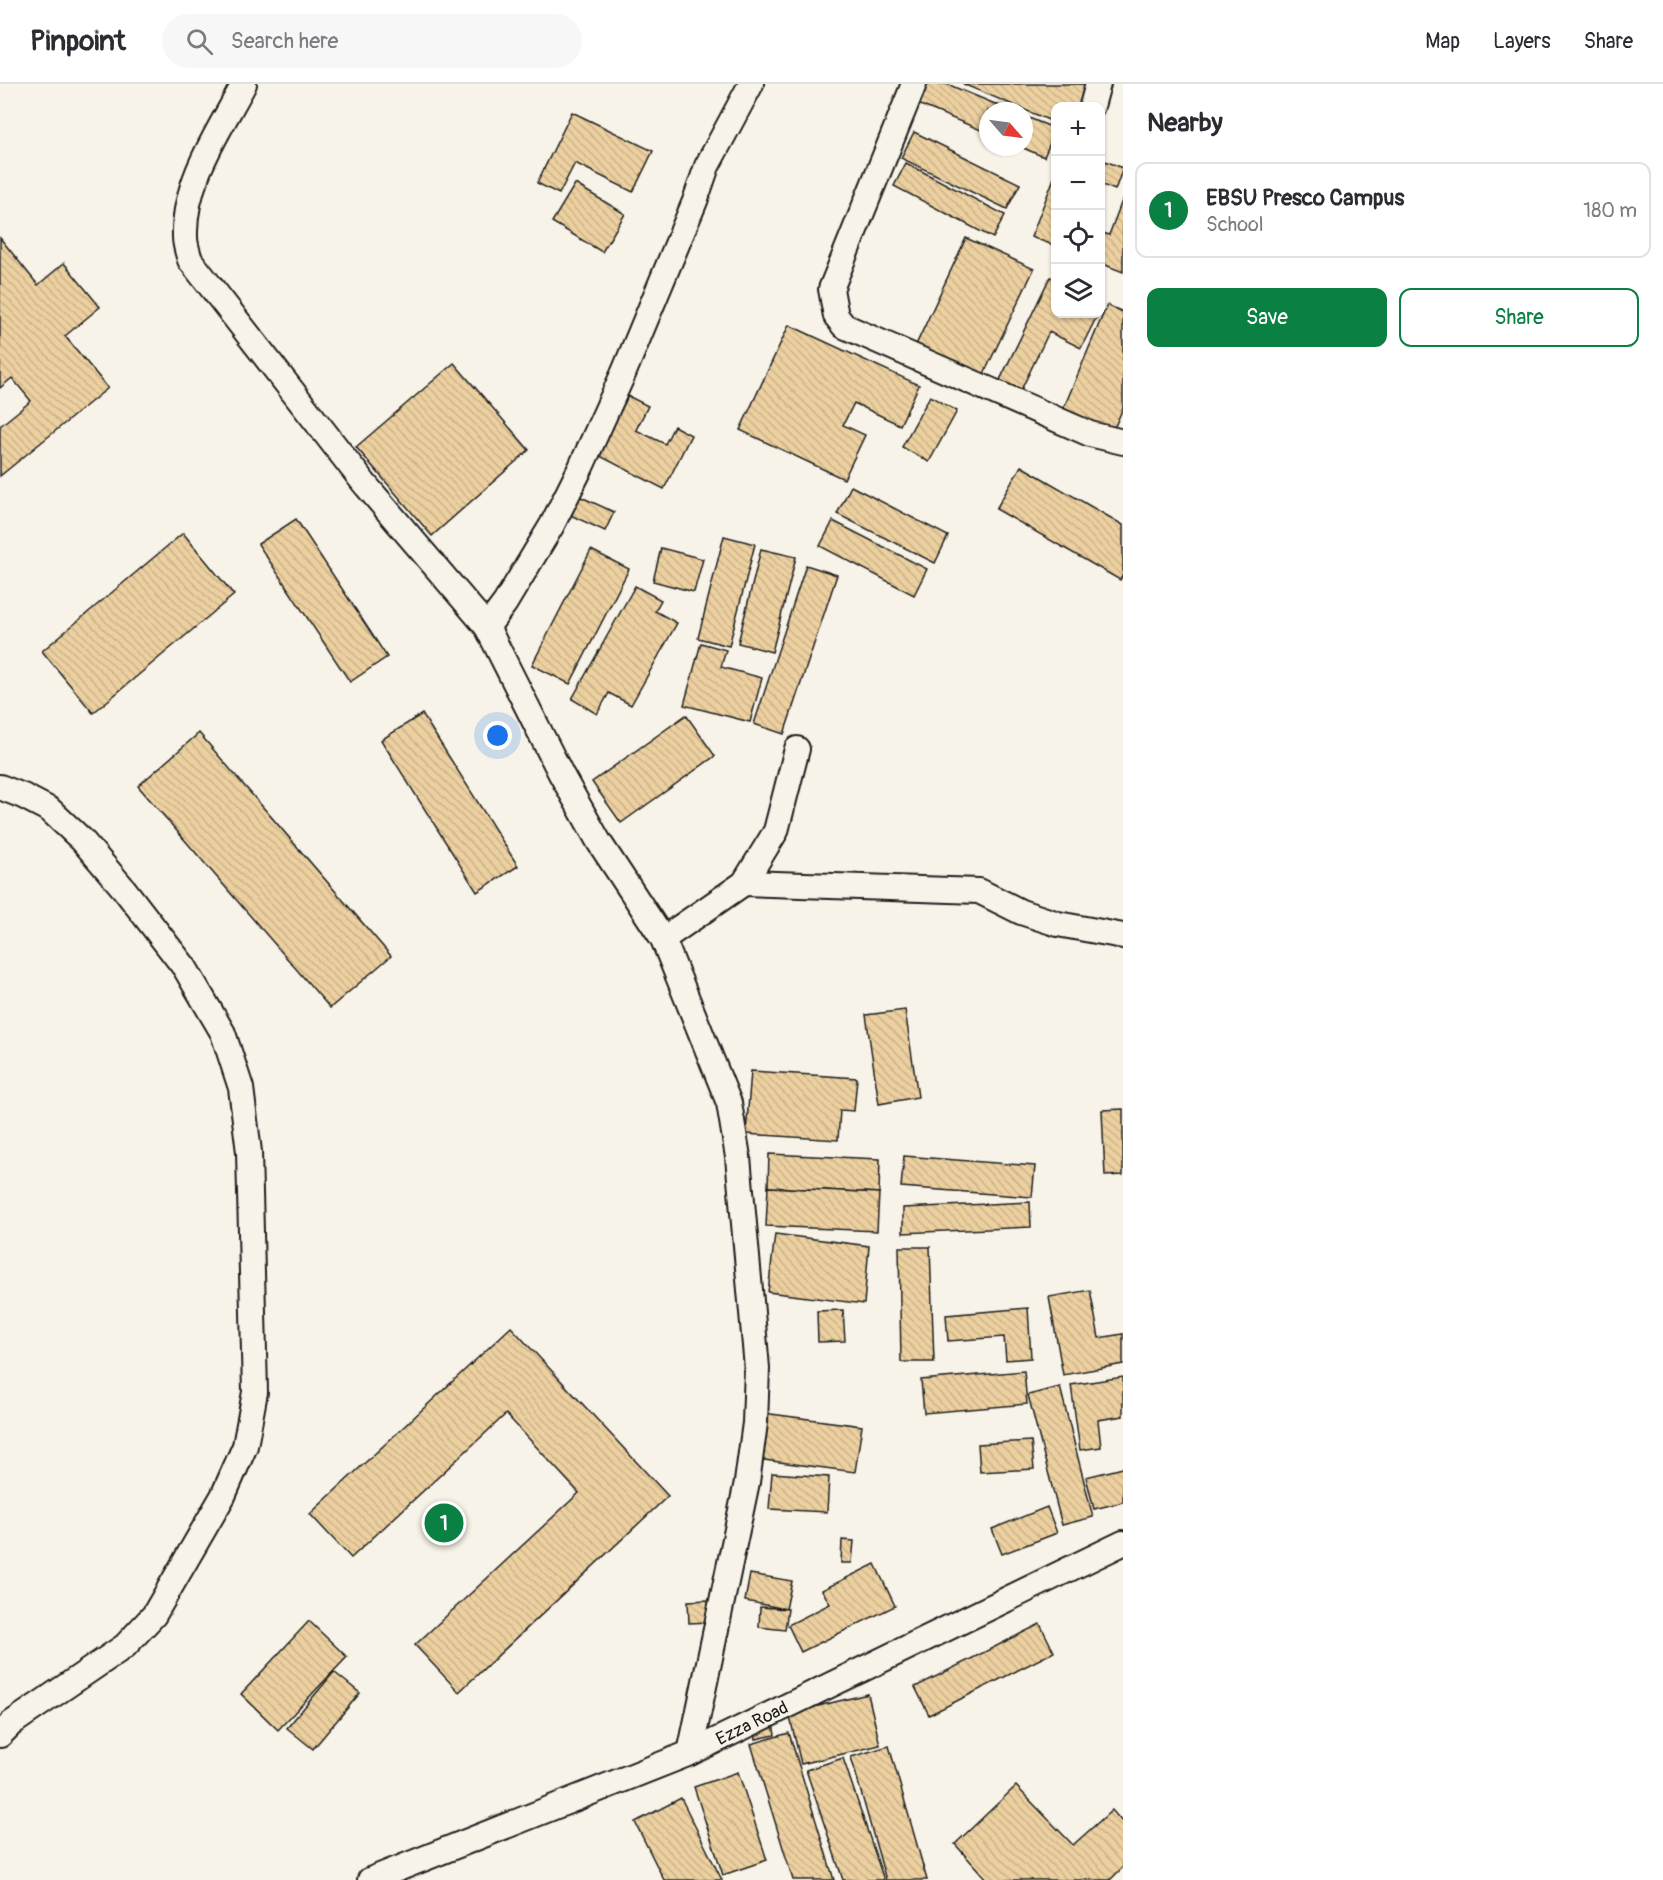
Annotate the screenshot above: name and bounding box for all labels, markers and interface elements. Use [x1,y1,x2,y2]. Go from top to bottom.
search box [162,14,582,68]
text: Pinpoint [30,24,126,59]
icon: search [183,25,216,58]
text: Search here [231,27,338,55]
text: Map [1425,28,1460,55]
text: Layers [1493,28,1551,55]
text: Share [1584,28,1633,55]
north arrow [979,102,1033,156]
map controls [1051,102,1105,318]
button: + [1051,102,1105,156]
text: Nearby [1147,107,1223,139]
button: − [1051,156,1105,210]
text: EBSU Presco Campus [1206,184,1404,212]
text: 1 [1165,198,1172,223]
text: 180 m [1583,198,1637,223]
button: locate [1051,210,1105,264]
text: School [1206,212,1263,237]
button: layers [1051,264,1105,318]
button: Save [1147,288,1387,347]
button: Share [1399,288,1639,347]
your location [483,721,512,750]
pin: 1 [424,1500,464,1546]
street label: Ezza Road [712,1696,792,1751]

